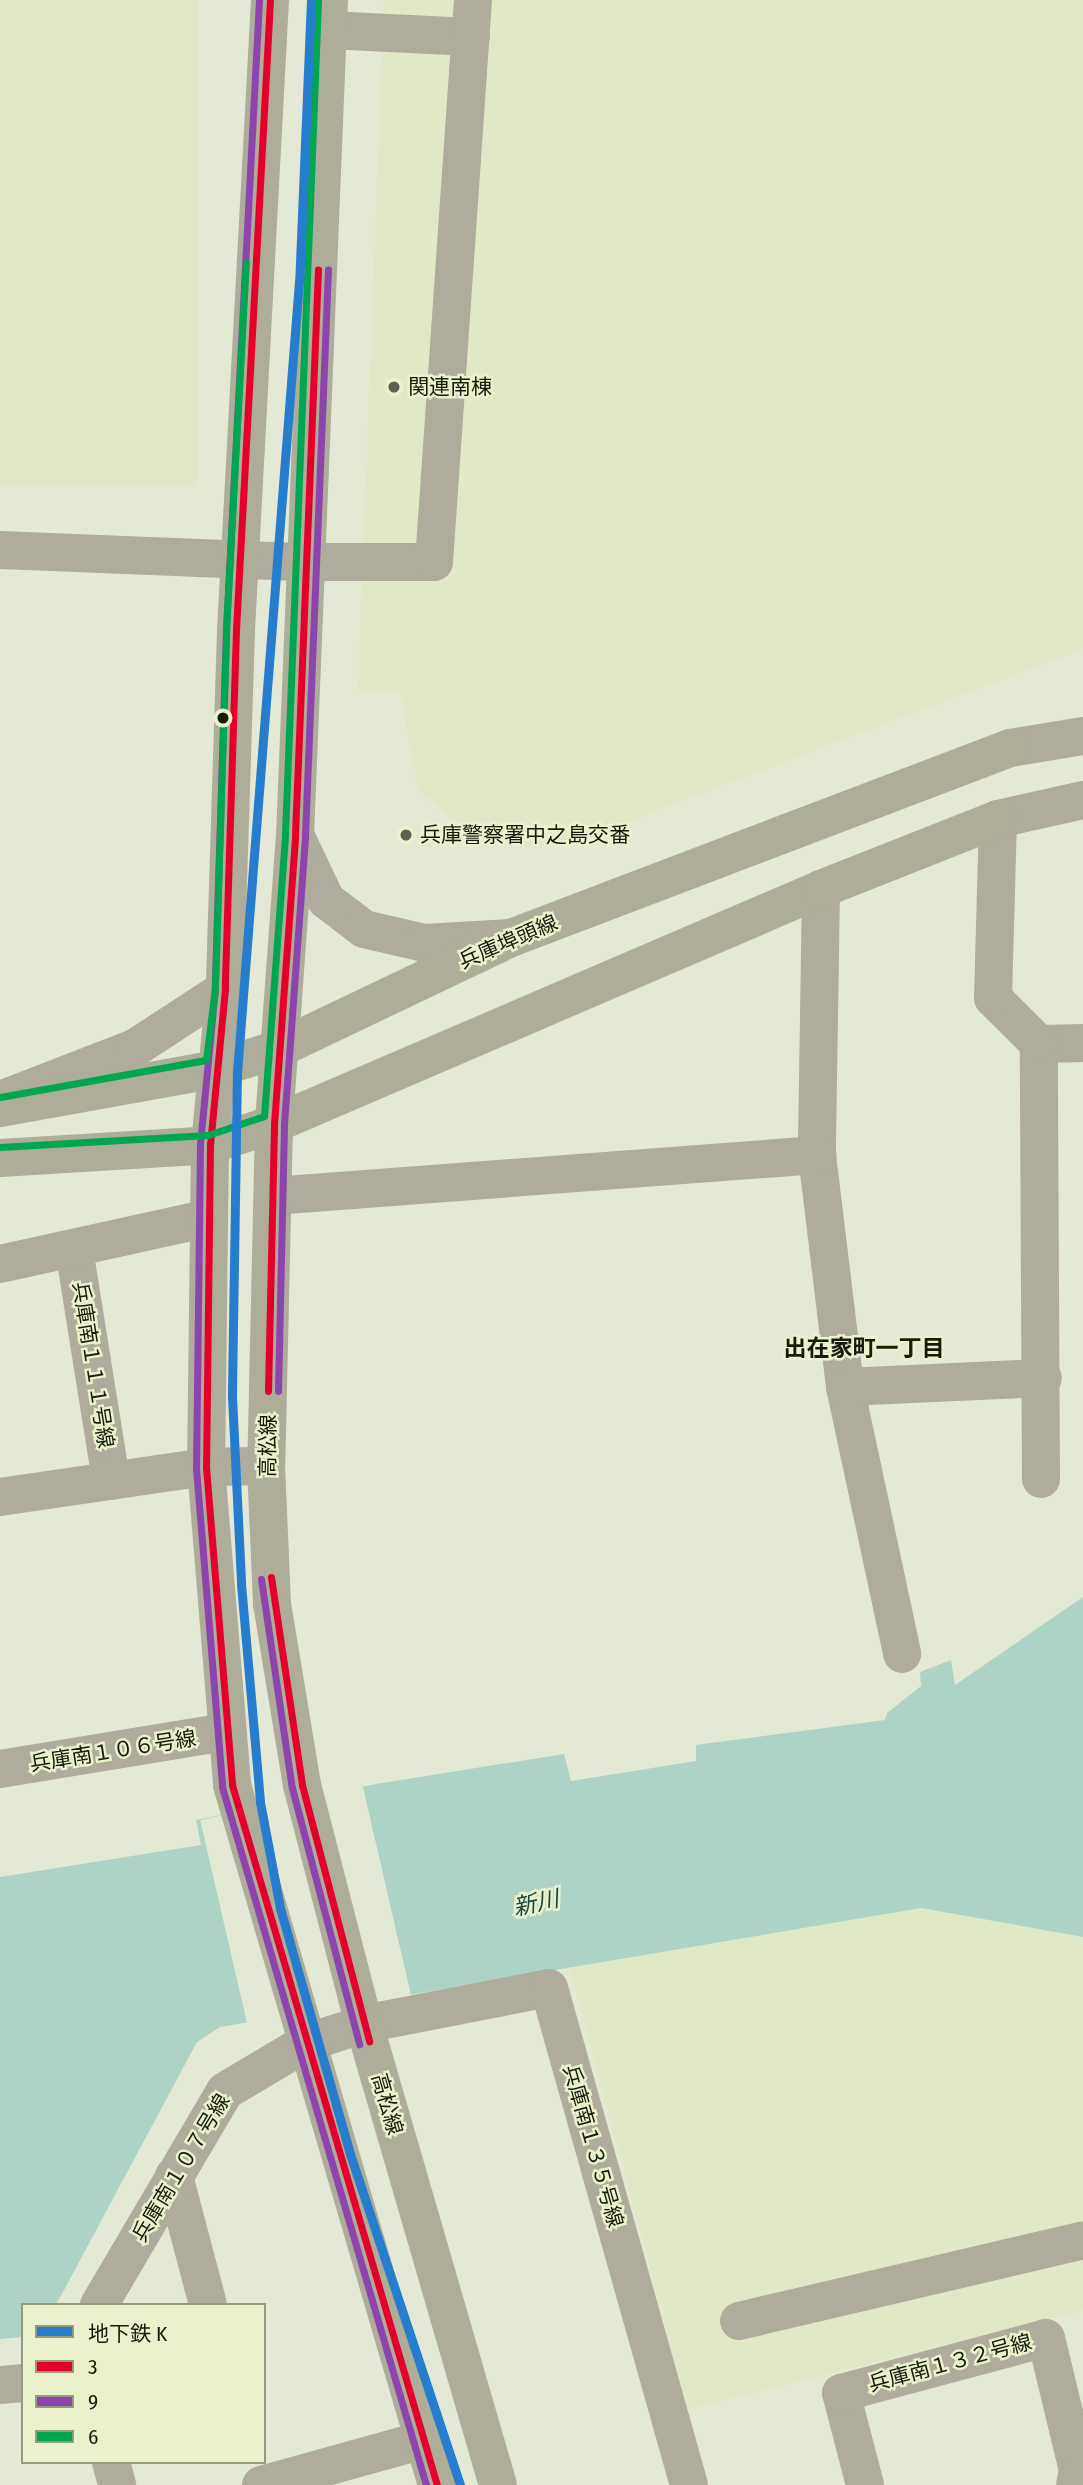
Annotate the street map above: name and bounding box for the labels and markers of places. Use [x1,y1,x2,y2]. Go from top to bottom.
place label: 関連南棟 [408,374,492,400]
marker: 関連南棟 [386,379,402,395]
unlabelled marker [216,711,230,725]
place label: 兵庫警察署中之島交番 [420,822,630,848]
marker: 兵庫警察署中之島交番 [398,827,414,843]

